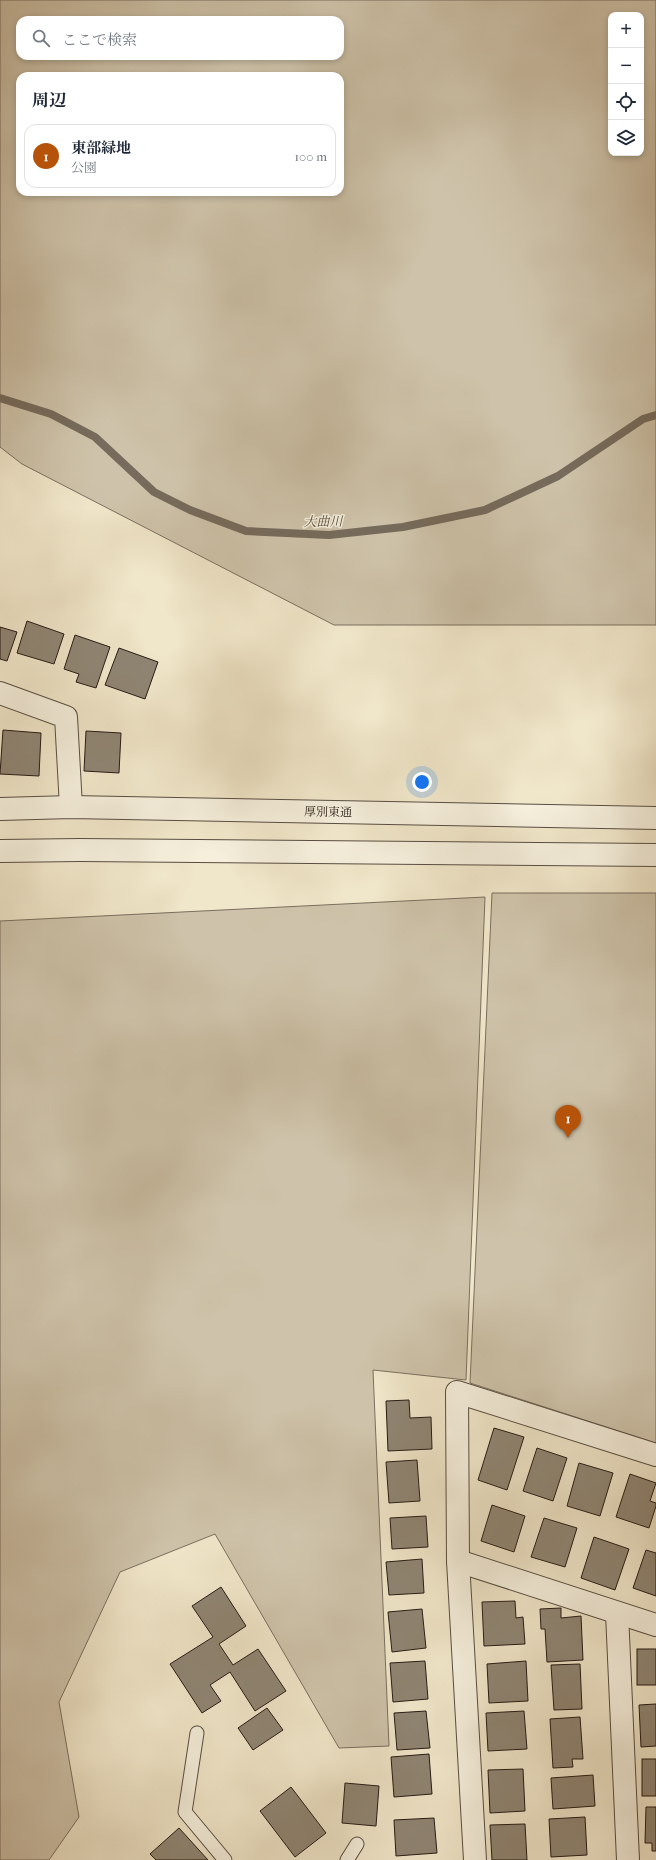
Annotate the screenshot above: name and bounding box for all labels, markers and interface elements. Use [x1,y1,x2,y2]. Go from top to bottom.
map controls [608,12,644,156]
button: + [608,12,644,48]
search box [16,16,344,60]
icon: search [30,27,52,49]
text: ここで検索 [62,31,137,49]
button: − [608,48,644,84]
button: locate [608,84,644,120]
text: 周辺 [32,90,66,110]
button: layers [608,120,644,156]
text: 東部緑地 [71,139,131,157]
text: 1 [44,149,48,164]
text: 100 m [294,149,327,164]
text: 公園 [71,160,97,175]
water label: 大曲川 [303,514,345,529]
your location [412,772,432,792]
street label: 厚別東通 [304,805,352,819]
pin: 1 [555,1105,581,1138]

